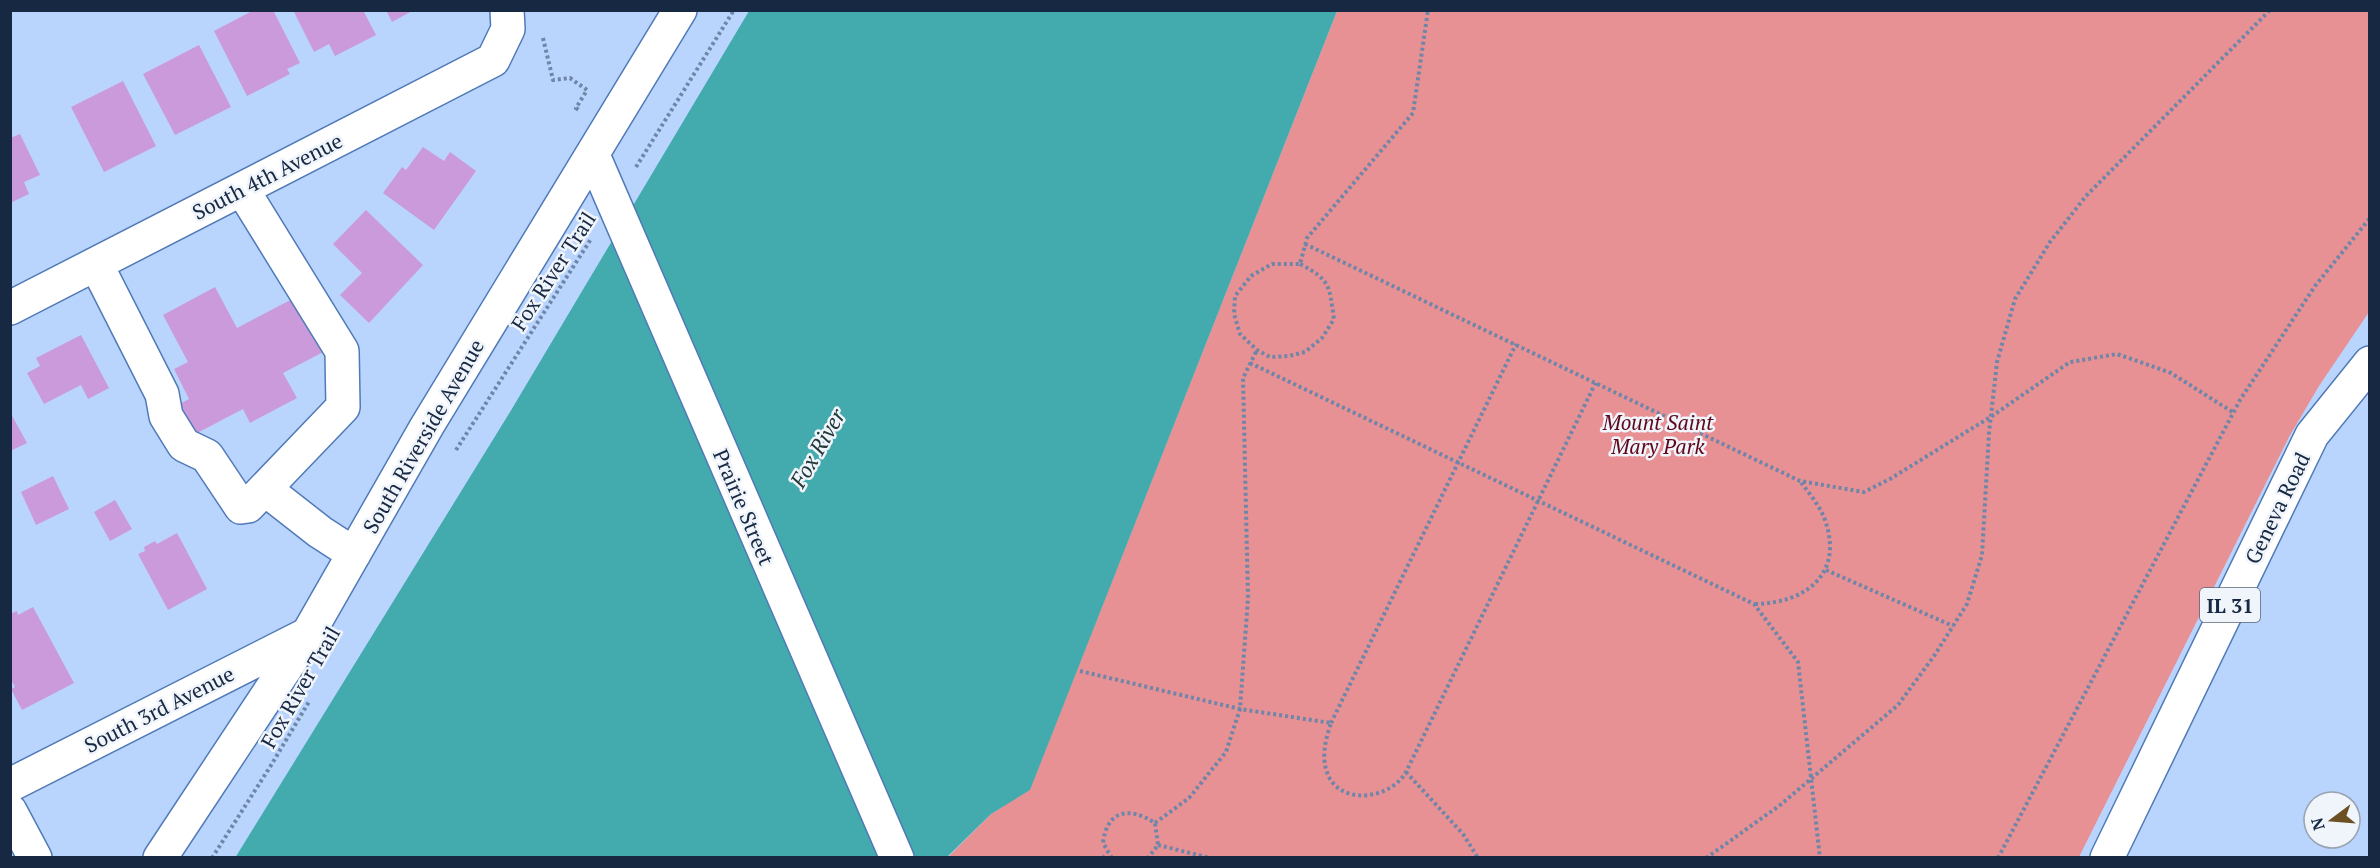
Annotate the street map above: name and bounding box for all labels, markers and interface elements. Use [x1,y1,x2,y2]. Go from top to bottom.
street label: South 4th Avenue [187,126,347,226]
street label: Fox River Trail [504,206,602,336]
street label: South Riverside Avenue [356,334,490,538]
water label: Fox River [782,402,852,493]
park label: Mount Saint Mary Park [1602,408,1714,460]
street label: Prairie Street [707,445,781,570]
street label: Geneva Road [2238,447,2316,568]
road number: IL 31 [2200,588,2260,622]
street label: Fox River Trail [254,621,346,753]
street label: South 3rd Avenue [79,659,239,759]
north arrow [2302,790,2362,850]
text: N [2305,815,2330,833]

